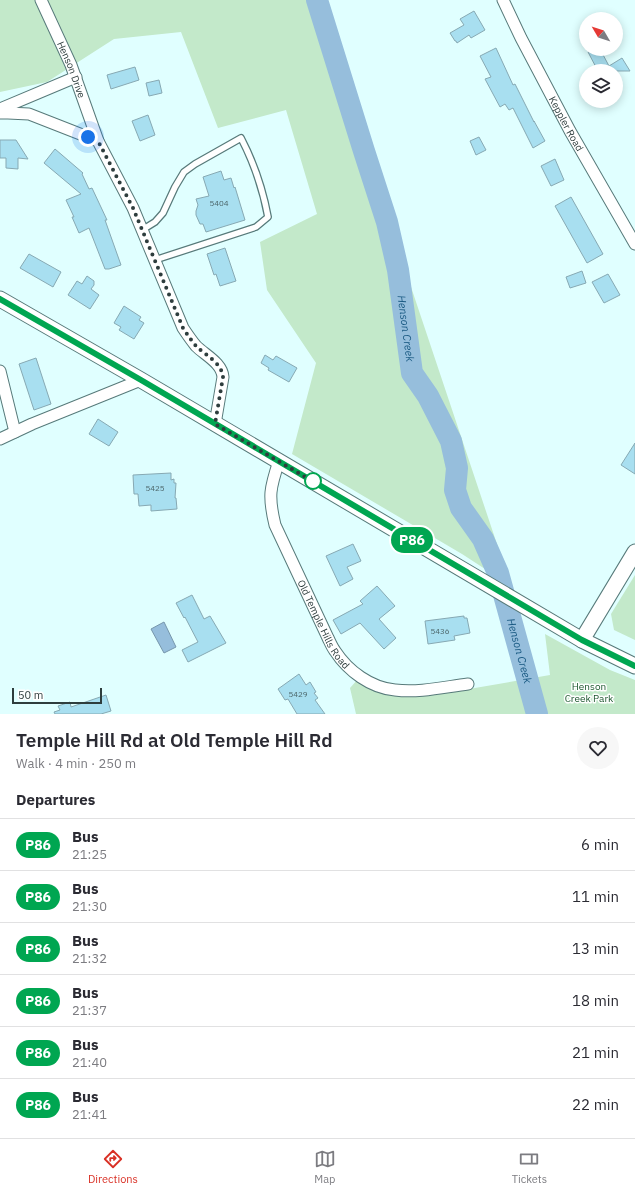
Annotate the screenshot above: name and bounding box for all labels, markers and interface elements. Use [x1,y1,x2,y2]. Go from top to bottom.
north arrow [579,12,623,56]
map controls [579,12,623,108]
street label: Henson Drive [54,39,89,100]
button: layers [579,64,623,108]
street label: Keppler Road [546,94,587,153]
your location [78,127,98,147]
house number: 5404 [209,198,229,208]
water label: Henson Creek [394,294,417,363]
unlabelled marker [304,472,322,490]
house number: 5425 [145,483,165,493]
line badge: P86 [389,527,435,553]
text: P86 [399,531,425,549]
street label: Old Temple Hills Road [295,578,353,671]
water label: Henson Creek [504,617,535,685]
house number: 5436 [430,626,450,636]
park label: Henson Creek Park [565,680,614,705]
scale bar [12,686,102,705]
text: 50 m [18,688,43,702]
house number: 5429 [288,689,308,699]
button: heart [577,727,619,769]
text: Temple Hill Rd at Old Temple Hill Rd [16,728,333,752]
text: Walk · 4 min · 250 m [16,755,136,772]
text: Departures [16,790,95,809]
text: Bus [72,827,99,846]
text: 6 min [581,835,619,854]
text: P86 [25,836,51,854]
text: 21:25 [72,846,107,863]
text: Bus [72,879,99,898]
text: 11 min [572,887,619,906]
text: P86 [25,888,51,906]
text: 21:30 [72,898,107,915]
text: Bus [72,931,99,950]
text: 13 min [572,939,619,958]
text: P86 [25,940,51,958]
text: 21:32 [72,950,107,967]
text: Bus [72,983,99,1002]
text: 18 min [572,991,619,1010]
text: P86 [25,992,51,1010]
text: 21:37 [72,1002,107,1019]
text: Bus [72,1035,99,1054]
text: 21 min [572,1043,619,1062]
text: P86 [25,1044,51,1062]
text: 21:40 [72,1054,107,1071]
text: Bus [72,1087,99,1106]
text: 22 min [572,1095,619,1114]
text: P86 [25,1096,51,1114]
text: 21:41 [72,1106,107,1123]
tab: Directions [88,1148,138,1186]
tab: Map [314,1148,336,1186]
tab: Tickets [512,1148,547,1186]

